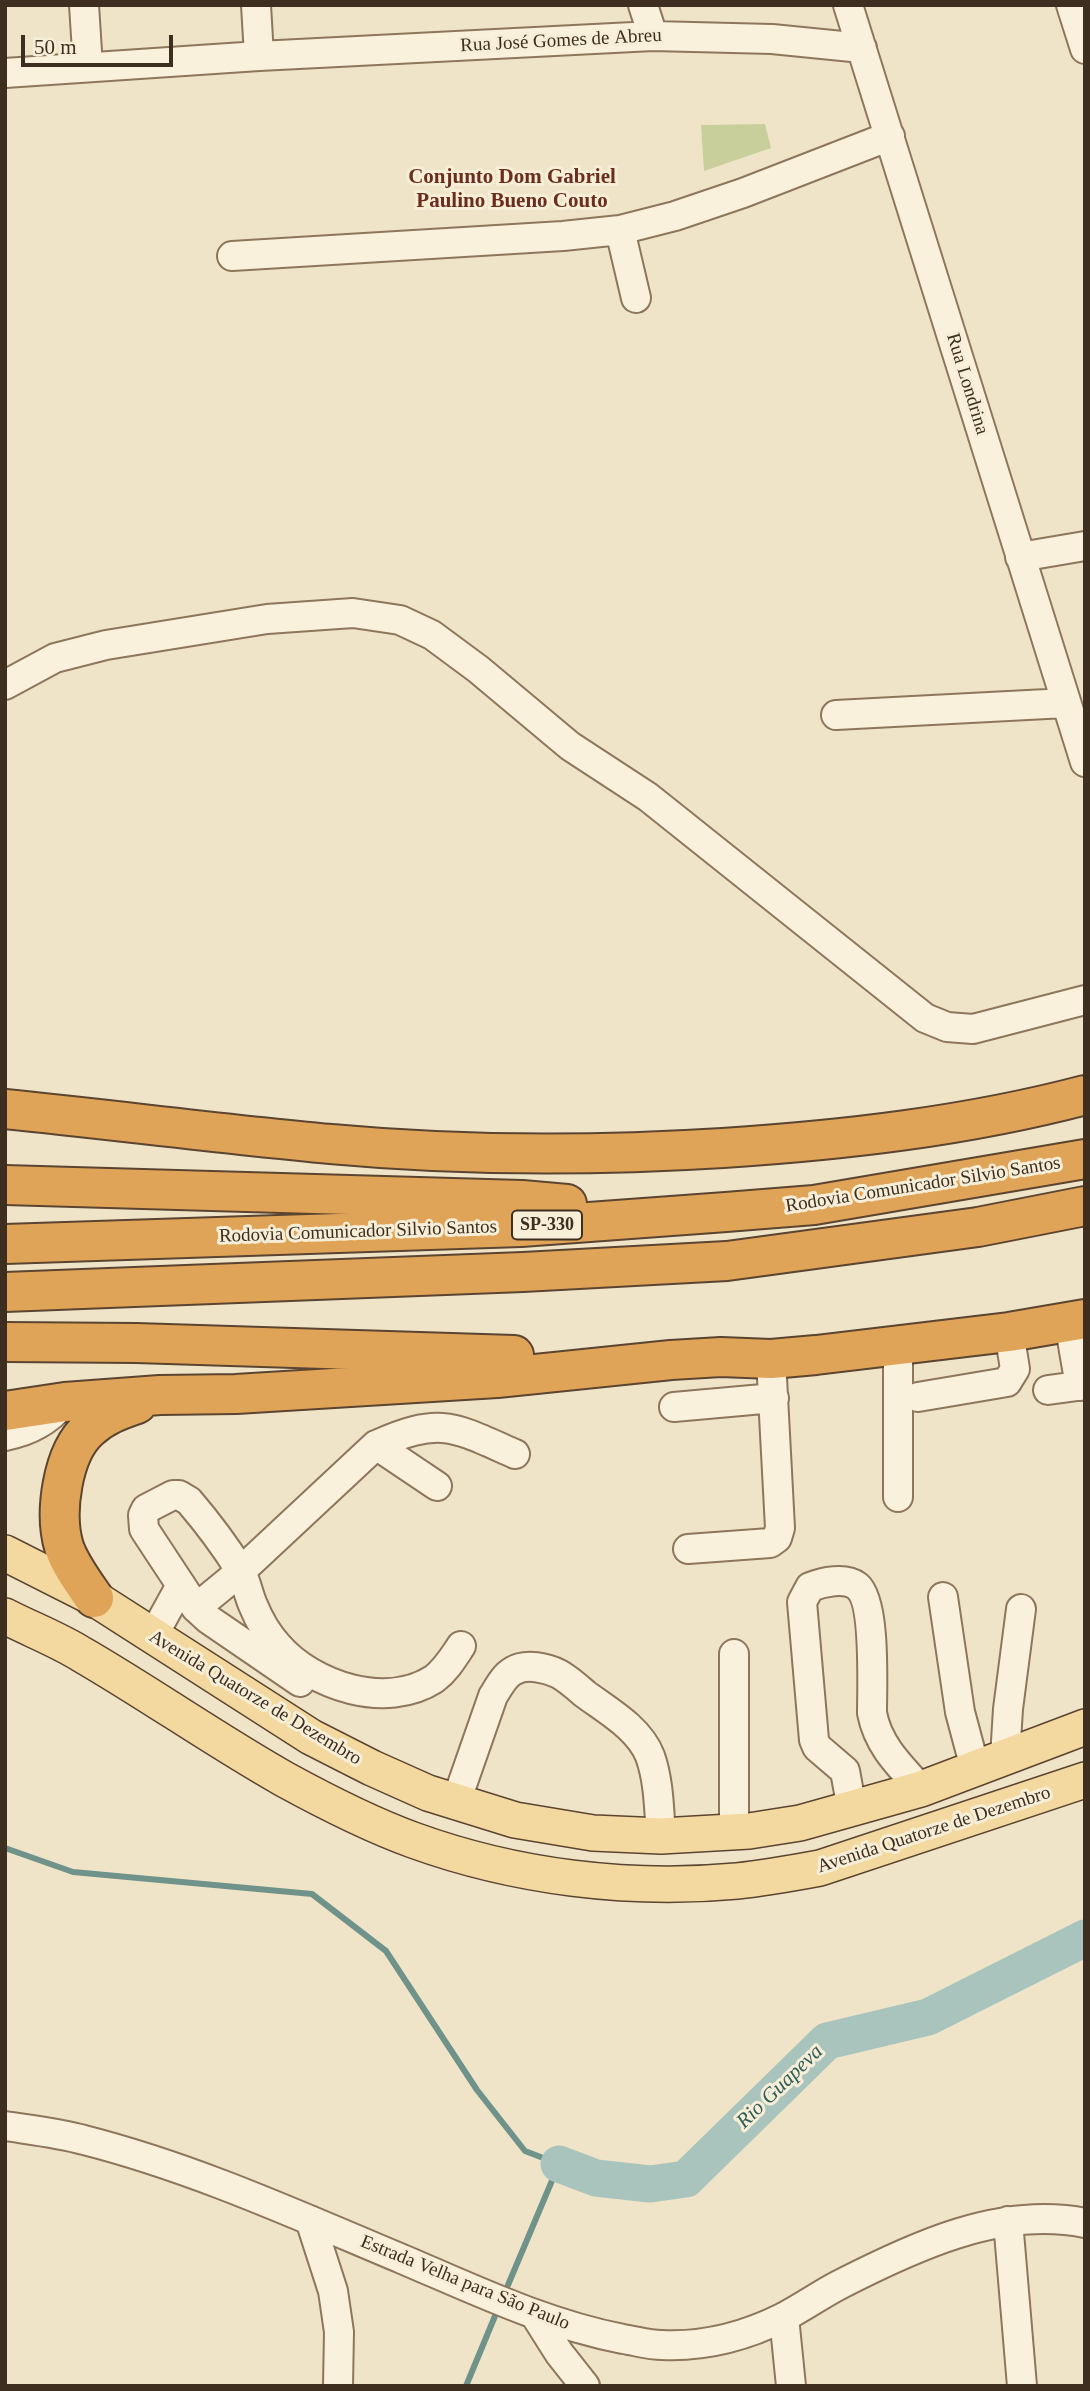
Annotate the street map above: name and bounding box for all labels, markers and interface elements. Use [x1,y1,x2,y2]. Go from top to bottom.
scale bar [24,21,177,65]
street label: Rua José Gomes de Abreu [460,24,662,58]
text: 50 m [34,35,77,59]
district label: Conjunto Dom Gabriel Paulino Bueno Couto [408,165,616,215]
street label: Rua Londrina [941,330,993,438]
street label: Rodovia Comunicador Silvio Santos [784,1152,1062,1218]
road number: SP-330 [512,1210,582,1240]
street label: Rodovia Comunicador Silvio Santos [219,1216,497,1248]
street label: Avenida Quatorze de Dezembro [145,1625,365,1771]
street label: Avenida Quatorze de Dezembro [814,1781,1054,1879]
water label: Rio Guapeva [732,2040,828,2134]
street label: Estrada Velha para São Paulo [357,2231,573,2335]

